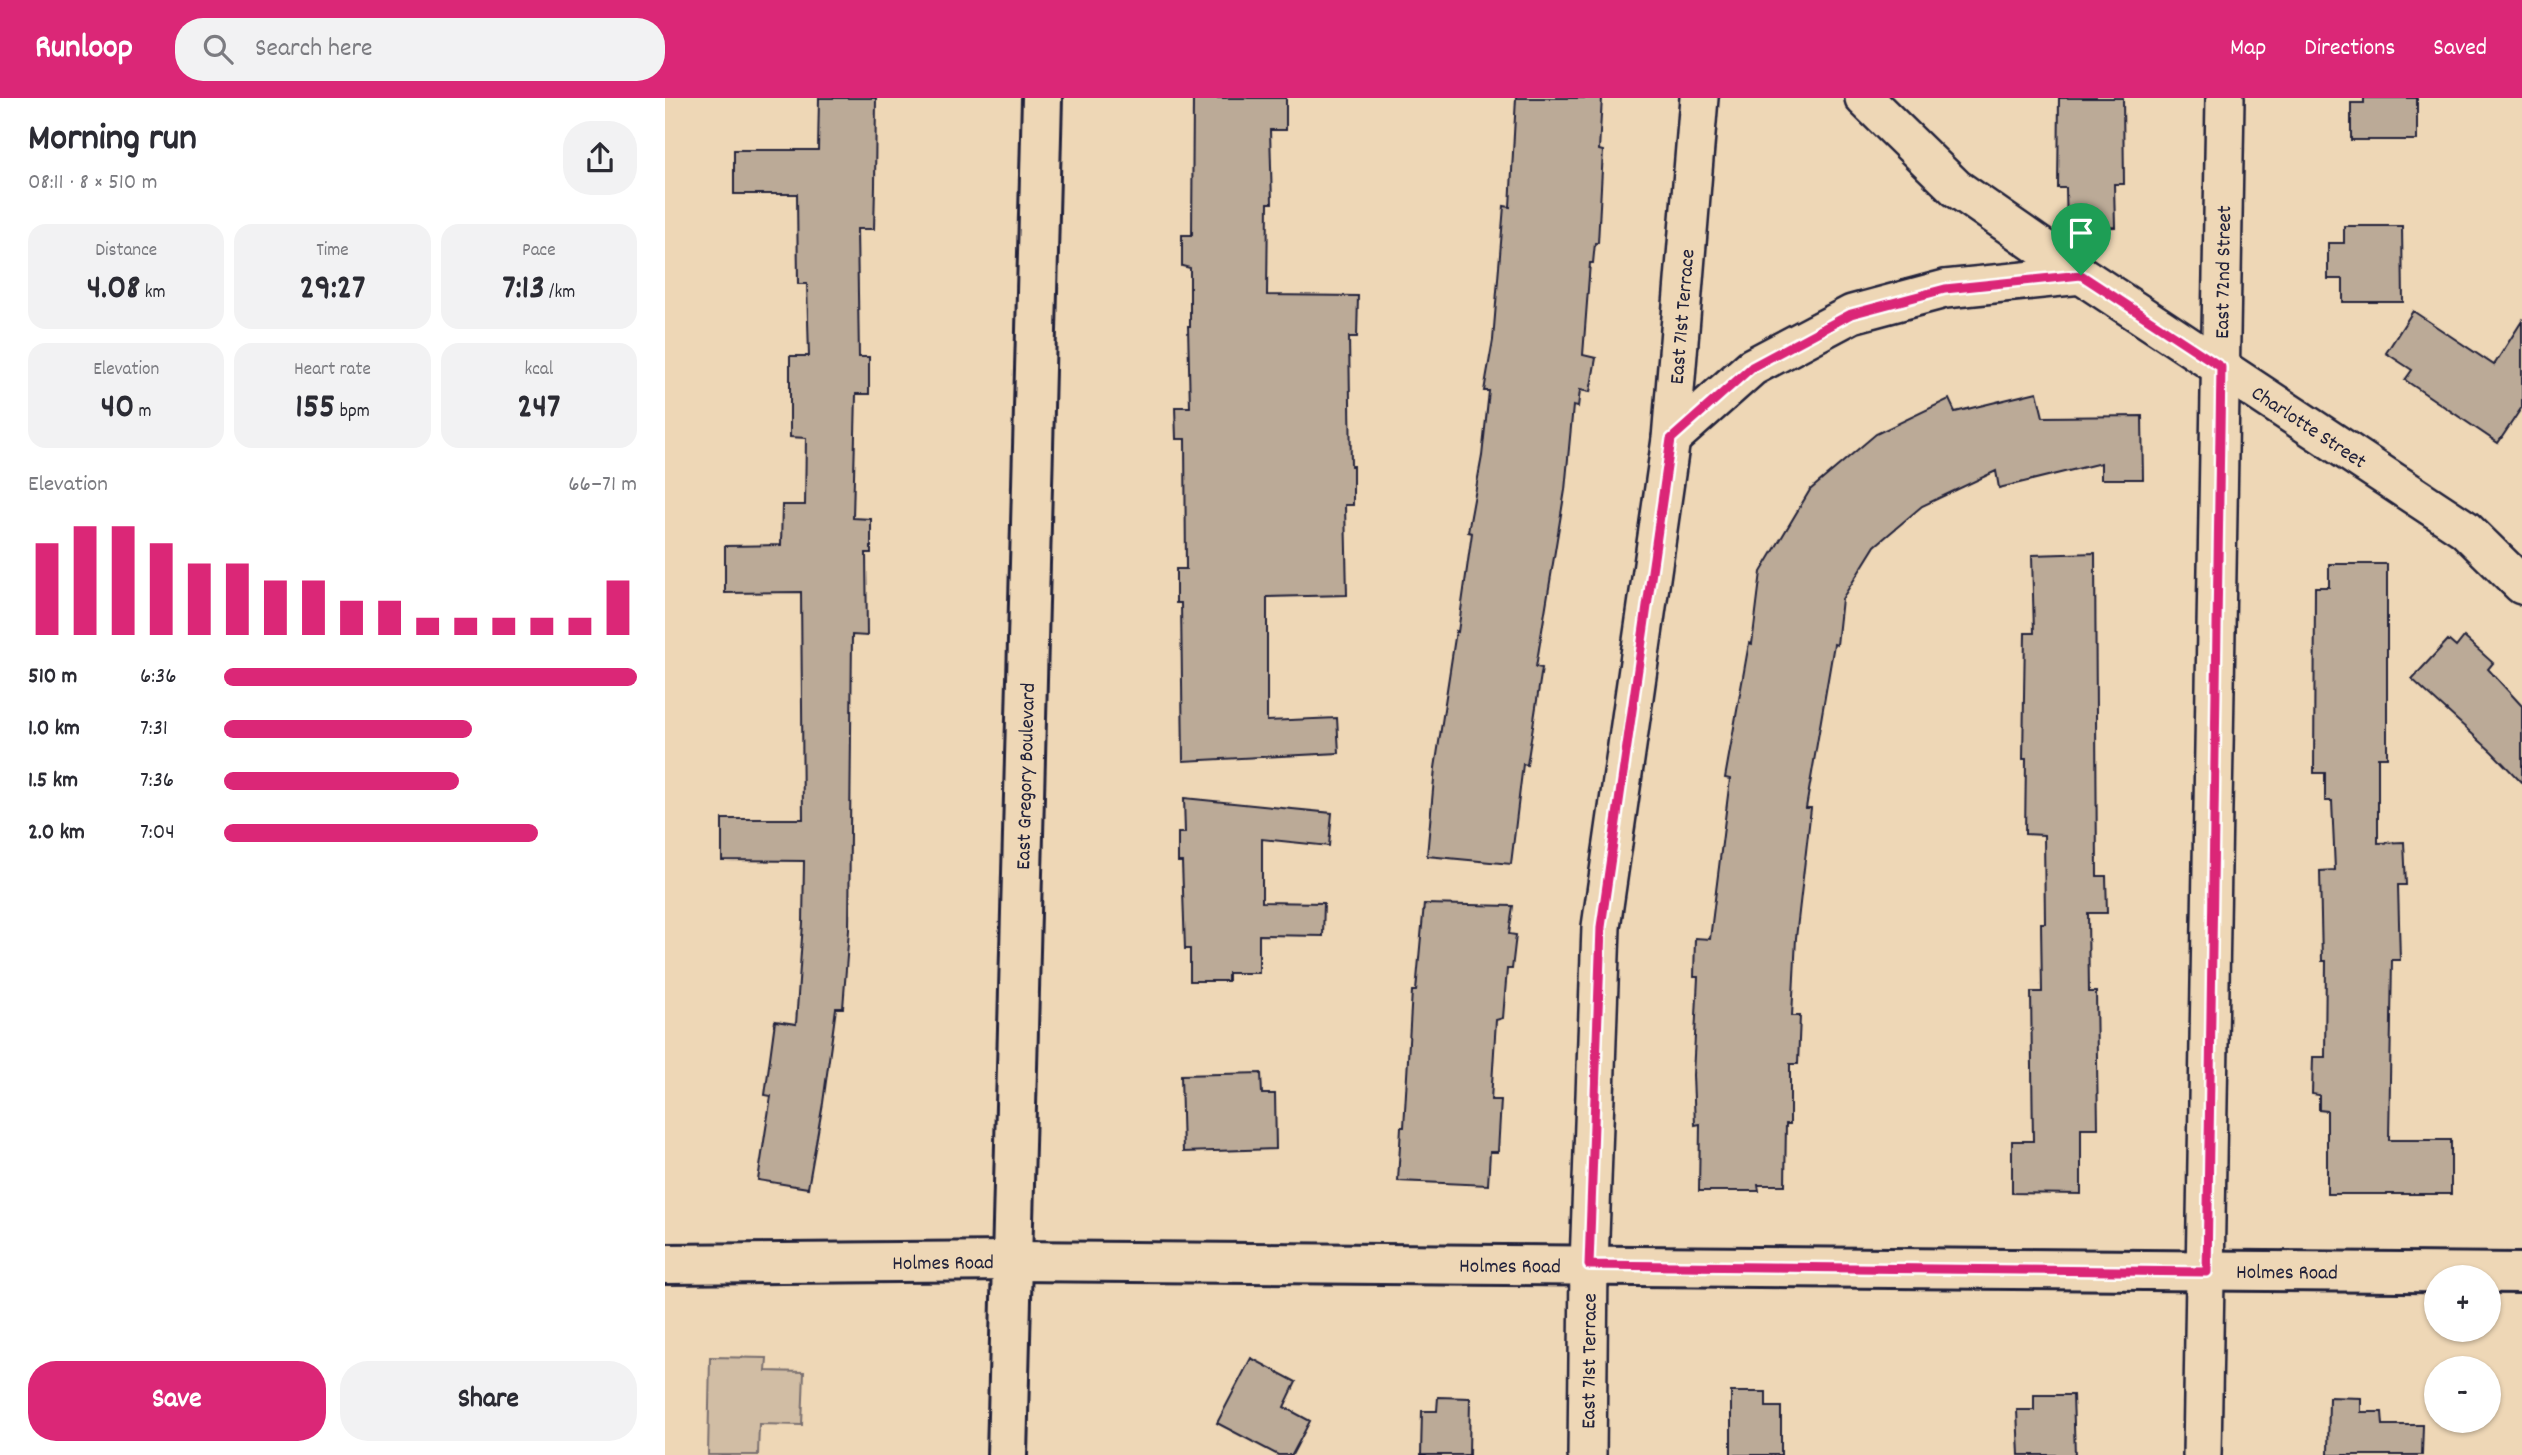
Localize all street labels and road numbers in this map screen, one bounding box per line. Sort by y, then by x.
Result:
street label: East 72nd Street [2209,205,2241,339]
street label: East 71st Terrace [1664,248,1705,386]
street label: Charlotte Street [2244,380,2372,478]
street label: East Gregory Boulevard [1010,682,1045,870]
street label: Holmes Road [892,1249,994,1280]
street label: Holmes Road [1459,1253,1561,1283]
street label: Holmes Road [2236,1259,2338,1290]
street label: East 71st Terrace [1575,1293,1607,1429]

